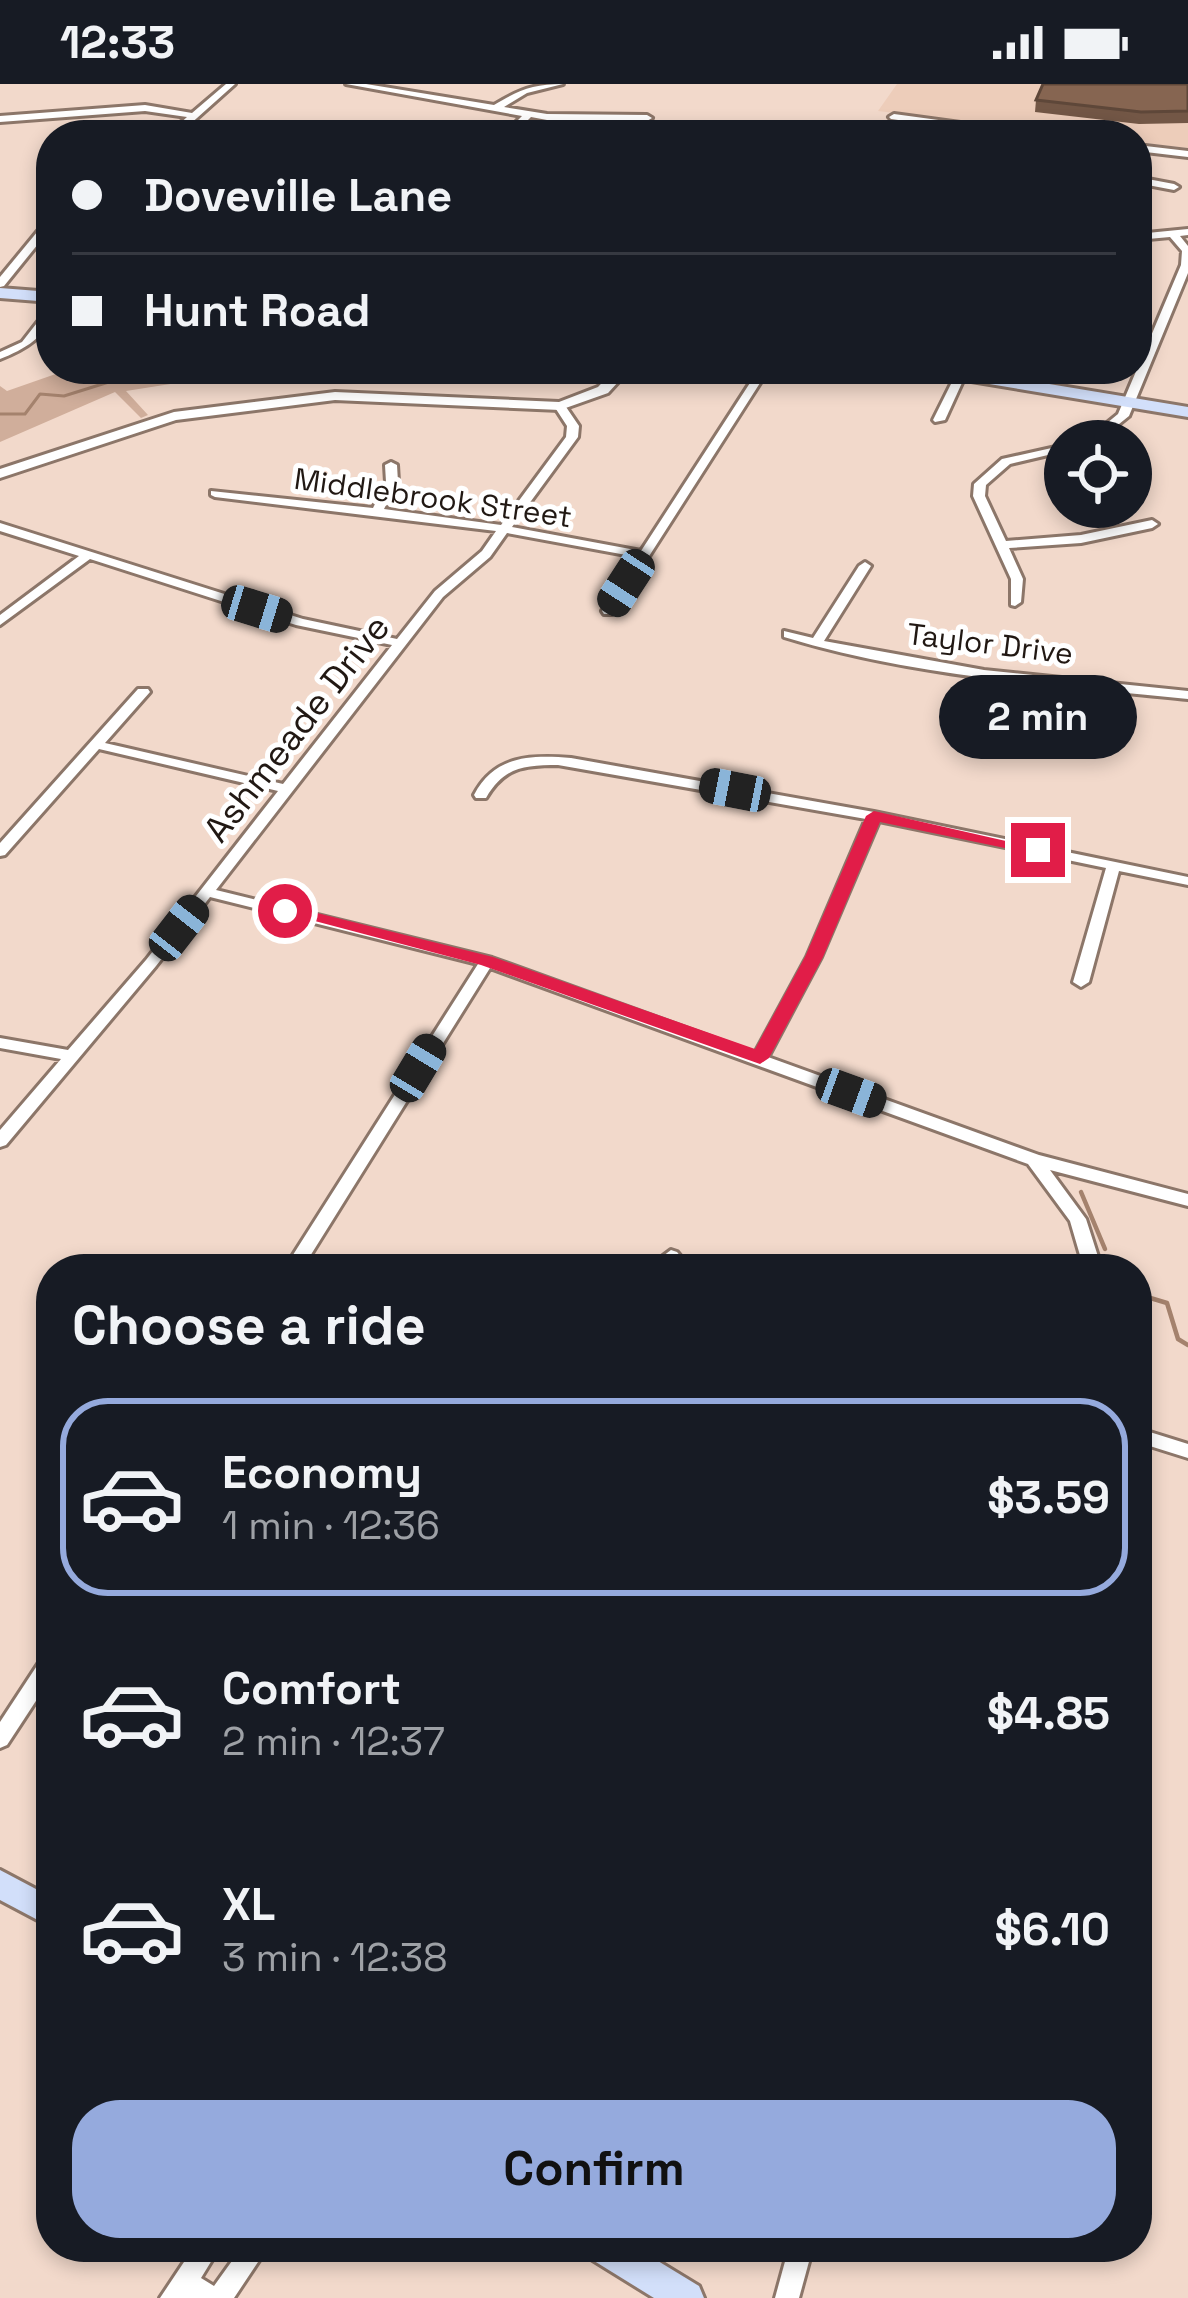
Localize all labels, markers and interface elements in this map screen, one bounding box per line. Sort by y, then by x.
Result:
text: 12:33 [60,14,175,71]
text: Doveville Lane [144,167,452,224]
text: Hunt Road [144,282,371,339]
map controls [1044,420,1152,528]
button: locate [1044,420,1152,528]
street label: Middlebrook Street [292,459,574,536]
car [591,543,661,623]
car [217,581,297,637]
street label: Ashmeade Drive [194,606,400,852]
street label: Taylor Drive [905,614,1075,673]
callout: 2 min [939,676,1137,760]
text: 2 min [988,692,1088,741]
car [696,765,774,815]
route end [1011,823,1065,877]
route start [258,884,312,938]
car [143,889,215,967]
car [384,1028,452,1108]
car [811,1064,891,1122]
text: Choose a ride [72,1291,426,1360]
icon: car [78,1443,186,1551]
text: Economy [222,1444,422,1501]
text: $3.59 [987,1469,1110,1526]
text: 1 min · 12:36 [222,1501,440,1550]
icon: car [78,1659,186,1767]
text: Comfort [222,1660,401,1717]
text: $4.85 [987,1685,1110,1742]
text: 2 min · 12:37 [222,1717,445,1766]
icon: car [78,1875,186,1983]
text: XL [222,1876,275,1933]
text: $6.10 [994,1901,1110,1958]
text: 3 min · 12:38 [222,1933,447,1982]
button: Confirm [72,2100,1116,2238]

